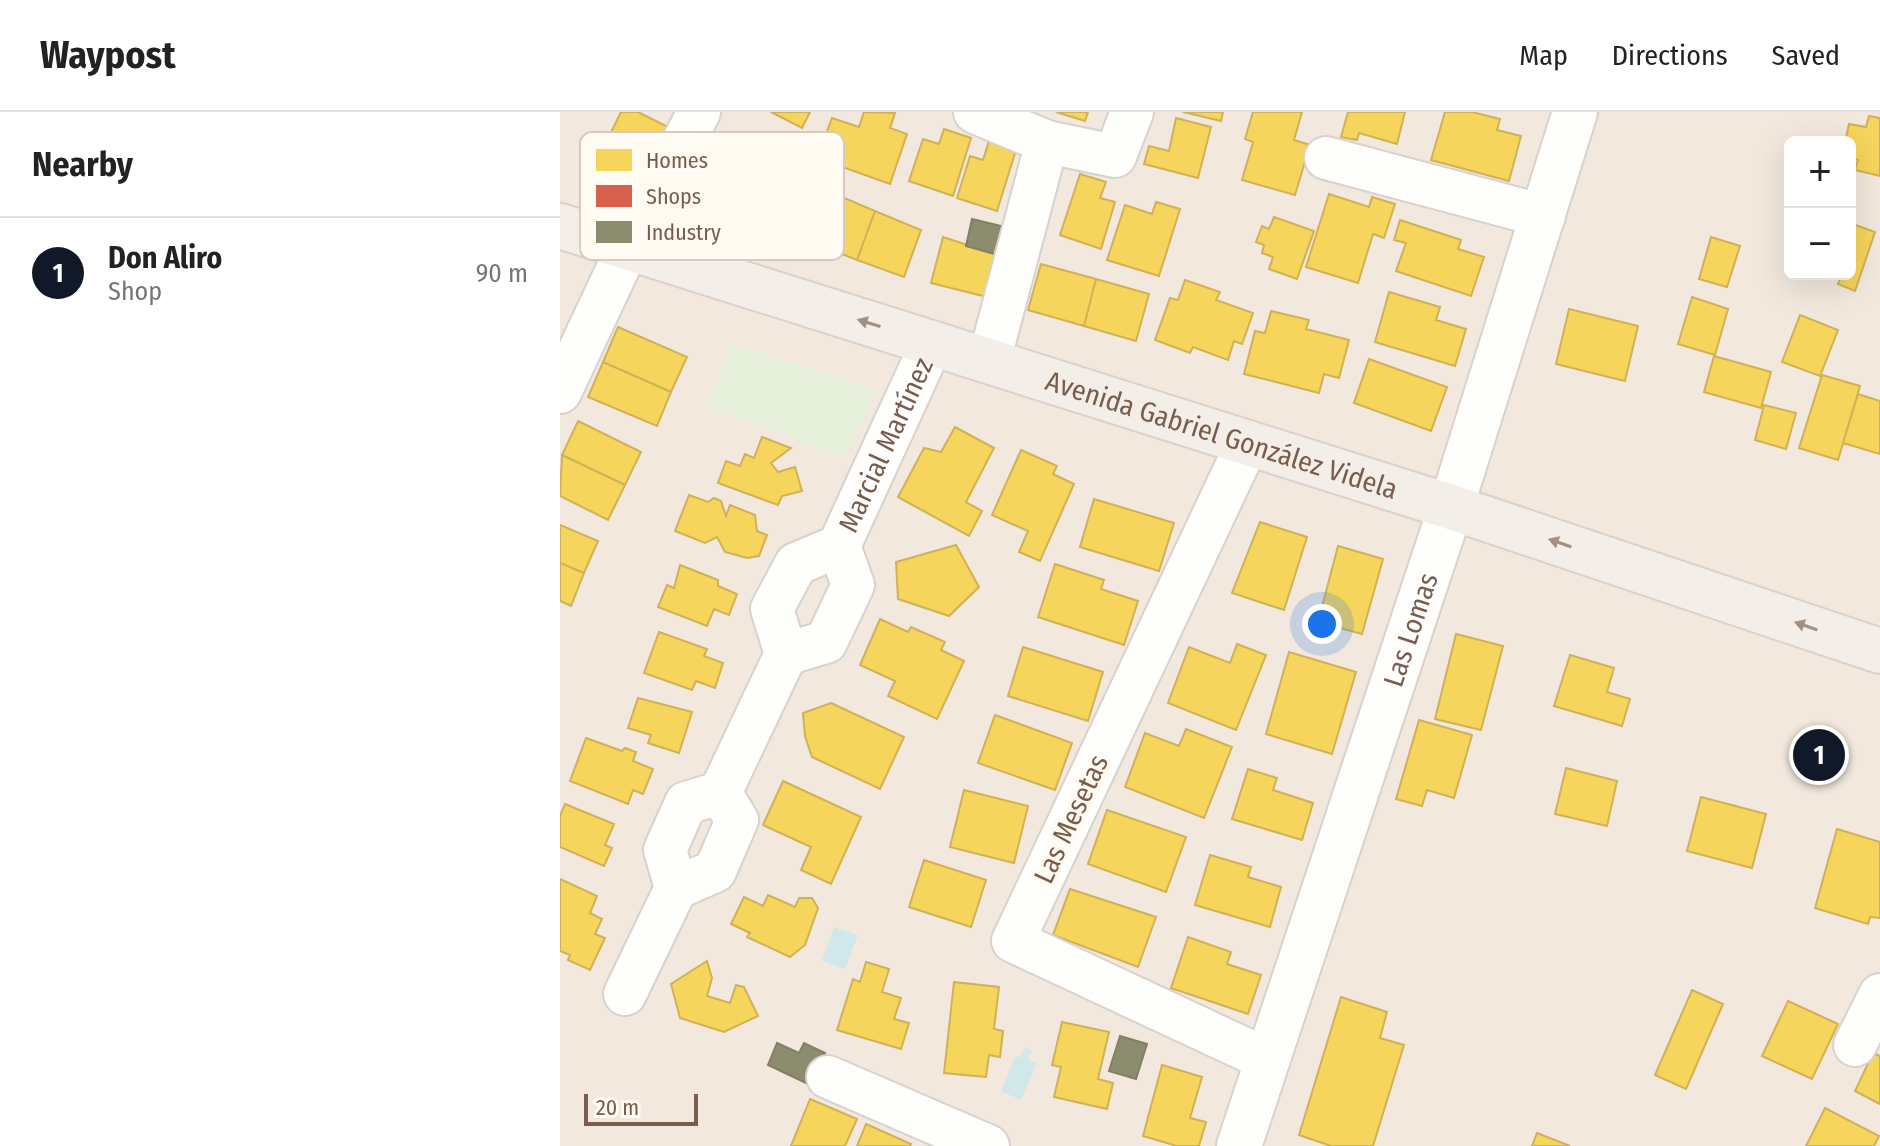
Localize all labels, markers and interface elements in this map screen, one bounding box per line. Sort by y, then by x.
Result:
text: Waypost [40,32,176,78]
text: Map [1519,39,1568,72]
text: Directions [1612,39,1728,72]
text: Saved [1772,39,1840,72]
legend [580,132,844,260]
map controls [1784,136,1856,280]
button: + [1784,136,1856,208]
text: Nearby [32,144,133,185]
text: Homes [646,147,708,174]
text: Shops [646,183,701,210]
button: − [1784,208,1856,280]
text: Industry [646,219,721,246]
text: Don Aliro [108,240,222,276]
text: 1 [53,258,64,289]
text: 90 m [476,258,528,289]
text: Shop [108,276,162,307]
one-way arrow [857,316,881,329]
street label: Marcial Martínez [831,352,940,537]
street label: Avenida Gabriel González Videla [1042,364,1402,506]
one-way arrow [1547,537,1571,549]
street label: Las Lomas [1376,569,1445,691]
your location [1302,604,1342,644]
one-way arrow [1794,619,1818,631]
pin: 1 [1793,725,1845,785]
street label: Las Mesetas [1027,749,1115,889]
scale bar [584,1090,698,1126]
text: 20 m [596,1094,639,1121]

